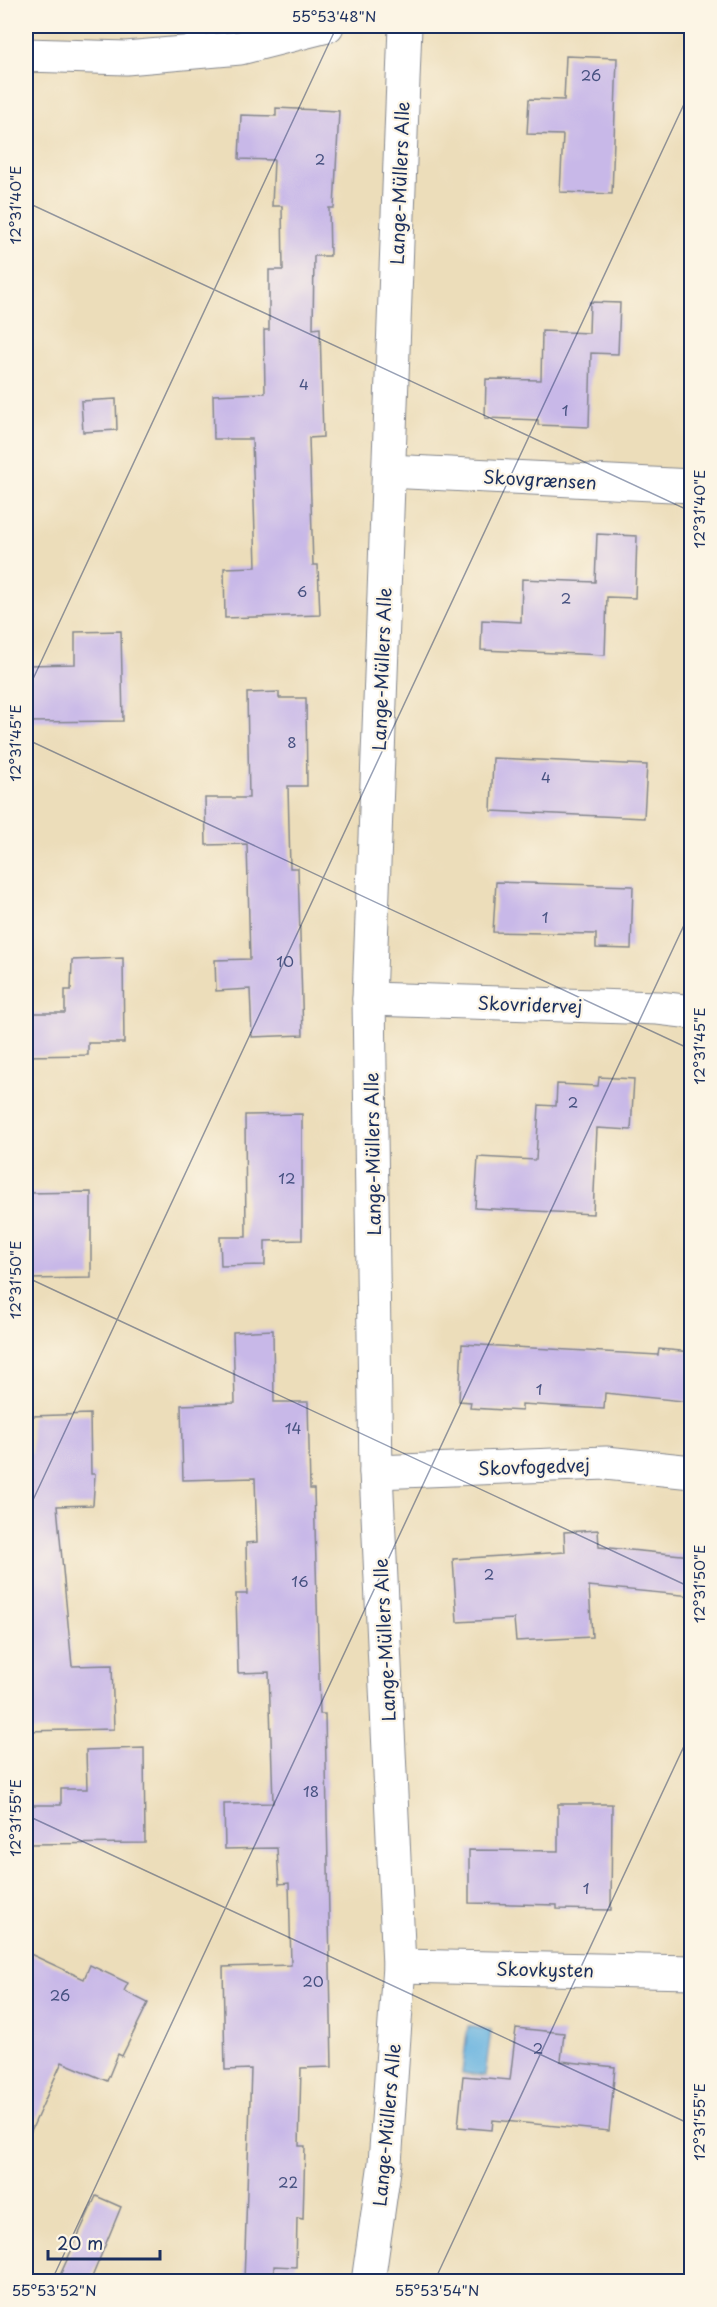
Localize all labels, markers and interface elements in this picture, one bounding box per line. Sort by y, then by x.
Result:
text: 55°53'48"N [292,4,376,27]
house number: 26 [581,63,601,86]
street label: Lange-Müllers Alle [383,101,415,265]
house number: 2 [315,147,325,170]
text: 12°31'40"E [3,165,26,245]
house number: 4 [299,372,309,395]
house number: 1 [562,398,568,421]
street label: Skovgrænsen [482,463,598,495]
text: 12°31'40"E [687,469,710,549]
house number: 6 [297,579,307,602]
house number: 2 [561,586,571,609]
street label: Lange-Müllers Alle [365,587,397,751]
text: 12°31'45"E [3,704,26,782]
house number: 8 [287,730,297,753]
house number: 4 [541,765,551,788]
house number: 1 [542,905,548,928]
house number: 10 [276,949,294,972]
street label: Skovridervej [477,989,583,1019]
text: 12°31'45"E [687,1007,710,1085]
street label: Lange-Müllers Alle [357,1072,387,1236]
house number: 2 [568,1090,578,1113]
house number: 12 [278,1166,296,1189]
text: 12°31'50"E [3,1241,26,1319]
house number: 1 [536,1377,542,1400]
house number: 14 [285,1416,301,1439]
street label: Skovfogedvej [478,1451,590,1481]
text: 12°31'50"E [687,1545,710,1623]
street label: Lange-Müllers Alle [366,1558,402,1722]
house number: 2 [484,1562,494,1585]
house number: 16 [291,1569,309,1592]
text: 12°31'55"E [3,1779,26,1857]
house number: 18 [303,1779,319,1802]
house number: 1 [583,1876,589,1899]
street label: Skovkysten [496,1955,594,1983]
house number: 20 [302,1969,324,1992]
house number: 26 [50,1983,70,2006]
house number: 2 [533,2036,543,2059]
street label: Lange-Müllers Alle [365,2042,407,2208]
text: 12°31'55"E [687,2083,710,2161]
house number: 22 [278,2170,298,2193]
scale bar [48,2223,160,2261]
text: 20 m [57,2229,103,2256]
text: 55°53'52"N [11,2278,97,2301]
text: 55°53'54"N [394,2278,480,2301]

